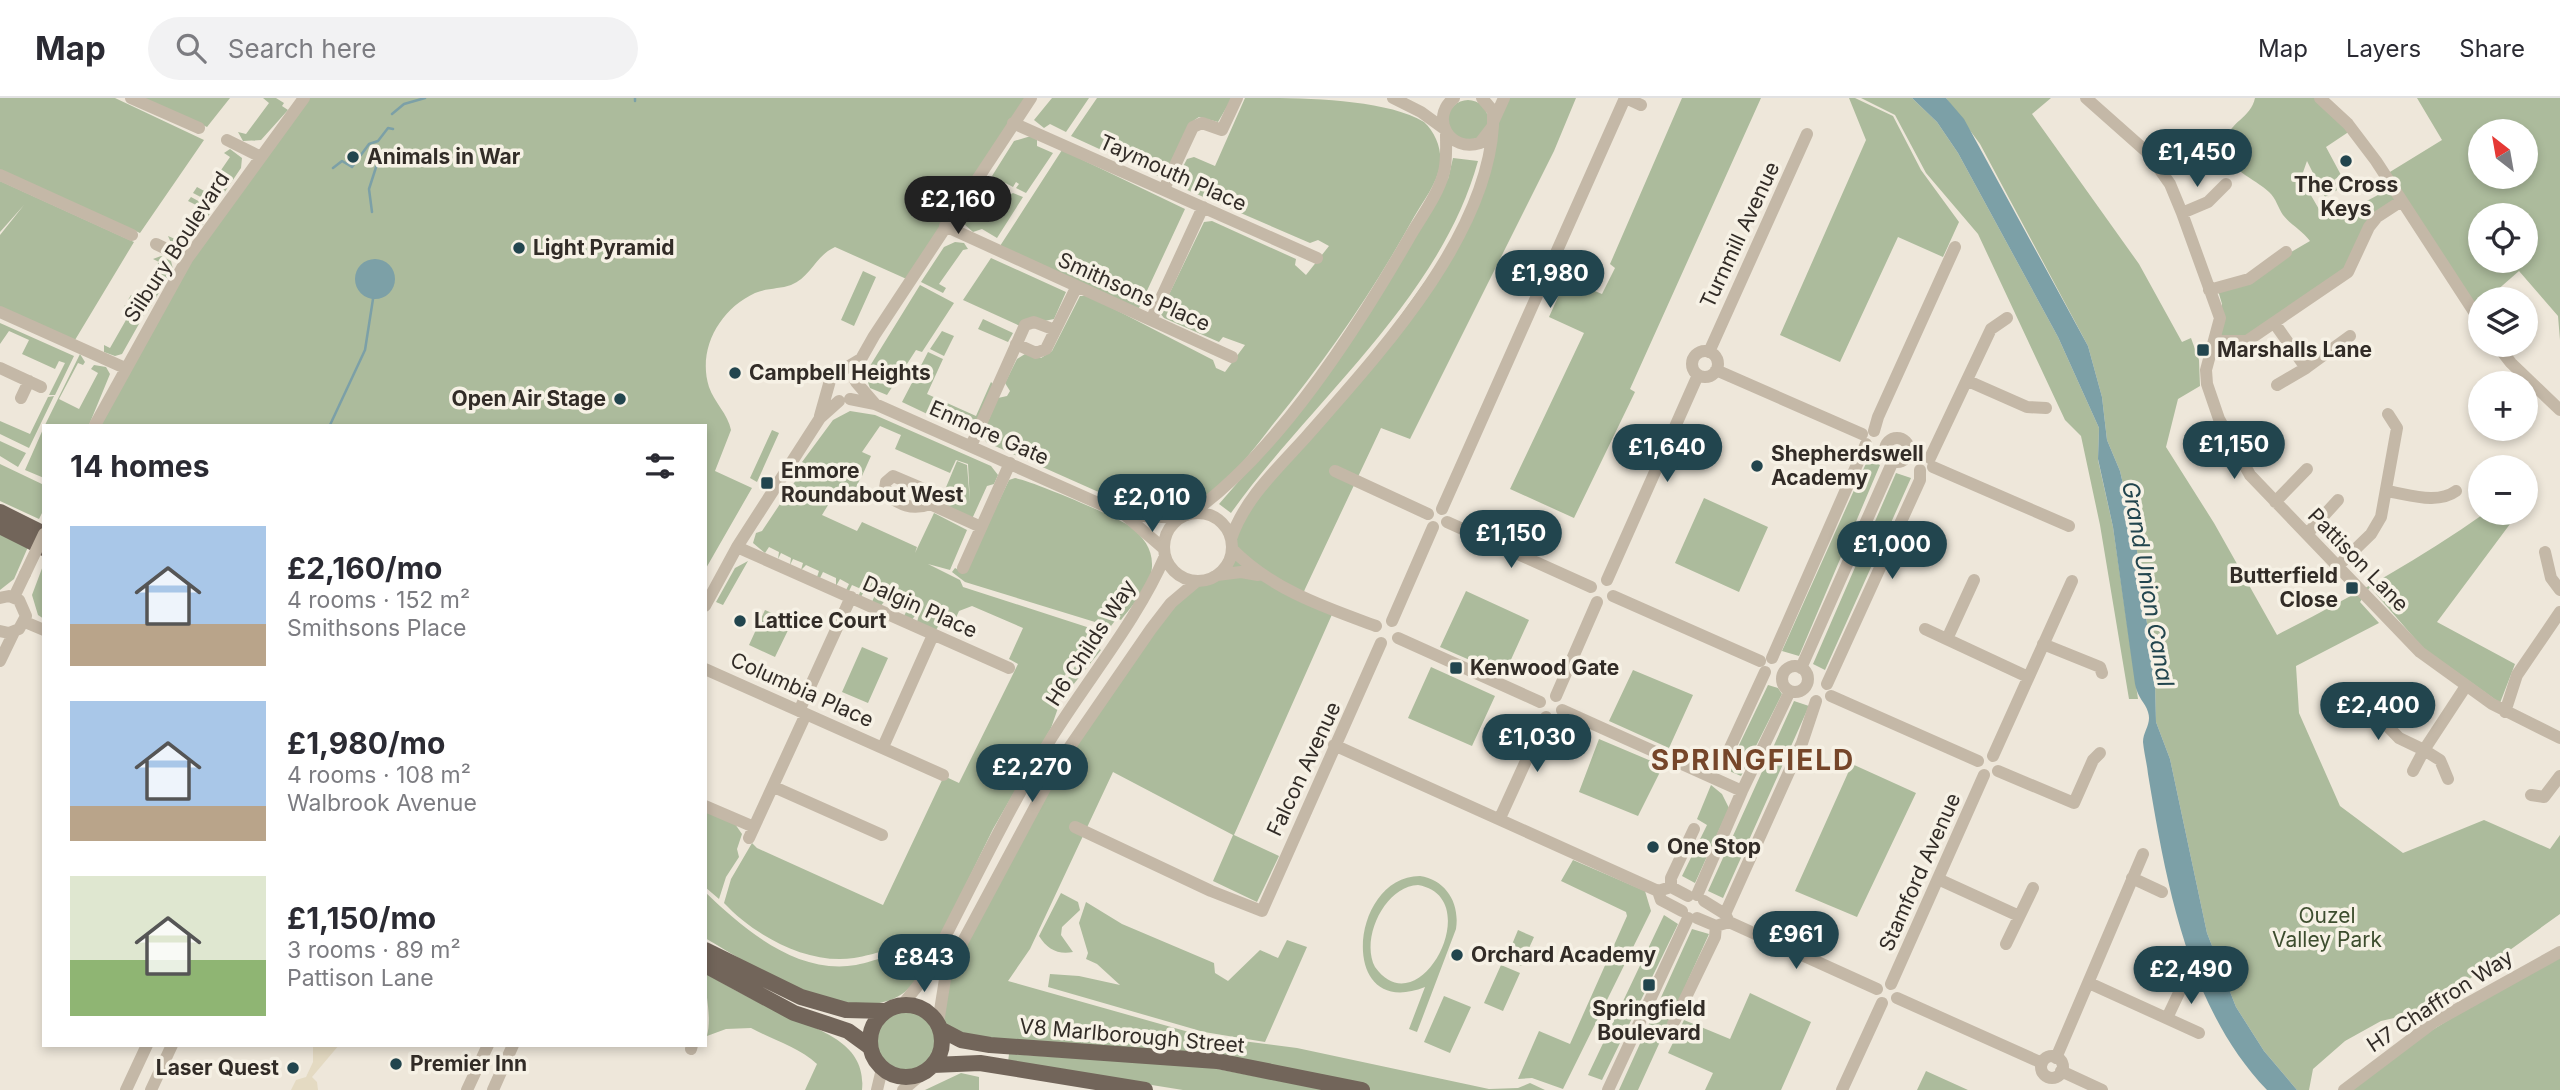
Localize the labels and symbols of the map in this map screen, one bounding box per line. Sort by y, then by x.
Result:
north arrow [2468,119,2538,189]
street label: Taymouth Place [1096,129,1251,216]
pin: £1,450 [2140,130,2254,189]
place label: Animals in War [367,144,521,169]
marker: Animals in War [345,149,361,165]
marker: The Cross Keys [2338,153,2354,169]
street label: Turnmill Avenue [1695,158,1784,312]
street label: Silbury Boulevard [119,167,235,327]
place label: The Cross Keys [2294,172,2398,221]
pin: £2,160 [901,176,1015,236]
place label: Light Pyramid [533,235,674,260]
marker: Light Pyramid [511,240,527,256]
street label: Smithsons Place [1054,247,1214,336]
pin: £1,980 [1493,250,1607,310]
place label: Marshalls Lane [2217,337,2372,362]
marker: Marshalls Lane [2195,342,2211,358]
place label: Campbell Heights [749,360,931,385]
marker: Campbell Heights [727,365,743,381]
place label: Open Air Stage [452,386,606,411]
marker: Open Air Stage [612,391,628,407]
street label: Enmore Gate [926,395,1053,470]
pin: £1,150 [2177,422,2291,481]
pin: £1,640 [1610,424,1724,484]
place label: Shepherdswell Academy [1771,441,1924,490]
place label: Enmore Roundabout West [781,458,964,507]
marker: Shepherdswell Academy [1749,458,1765,474]
pin: £2,010 [1095,474,1209,534]
marker: Enmore Roundabout West [759,475,775,491]
water label: Grand Union Canal [2116,479,2180,689]
street label: Pattison Lane [2303,503,2414,616]
pin: £1,150 [1454,510,1568,570]
pin: £1,000 [1835,522,1949,581]
place label: Butterfield Close [2229,563,2338,612]
street label: Dalgin Place [859,570,981,643]
street label: H6 Childs Way [1041,575,1141,710]
marker: Butterfield Close [2344,580,2360,596]
place label: Lattice Court [754,608,887,633]
marker: Lattice Court [732,613,748,629]
street label: Columbia Place [727,647,878,732]
place label: Kenwood Gate [1470,655,1619,680]
marker: Kenwood Gate [1448,660,1464,676]
pin: £2,400 [2321,682,2435,742]
street label: Falcon Avenue [1261,698,1346,840]
pin: £1,030 [1480,714,1594,774]
district label: SPRINGFIELD [1651,743,1855,777]
pin: £2,270 [975,744,1089,804]
street label: Stamford Avenue [1873,789,1966,955]
place label: One Stop [1667,834,1761,859]
marker: One Stop [1645,839,1661,855]
park label: Ouzel Valley Park [2272,903,2382,952]
pin: £961 [1755,912,1837,971]
pin: £843 [883,934,965,994]
place label: Orchard Academy [1471,942,1657,967]
street label: H7 Chaffron Way [2362,944,2518,1057]
pin: £2,490 [2134,946,2248,1006]
marker: Orchard Academy [1449,947,1465,963]
marker: Springfield Boulevard [1641,977,1657,993]
place label: Springfield Boulevard [1592,996,1706,1045]
street label: V8 Marlborough Street [1018,1013,1246,1058]
place label: Premier Inn [410,1051,527,1076]
place label: Laser Quest [156,1055,279,1080]
marker: Premier Inn [388,1056,404,1072]
marker: Laser Quest [285,1060,301,1076]

